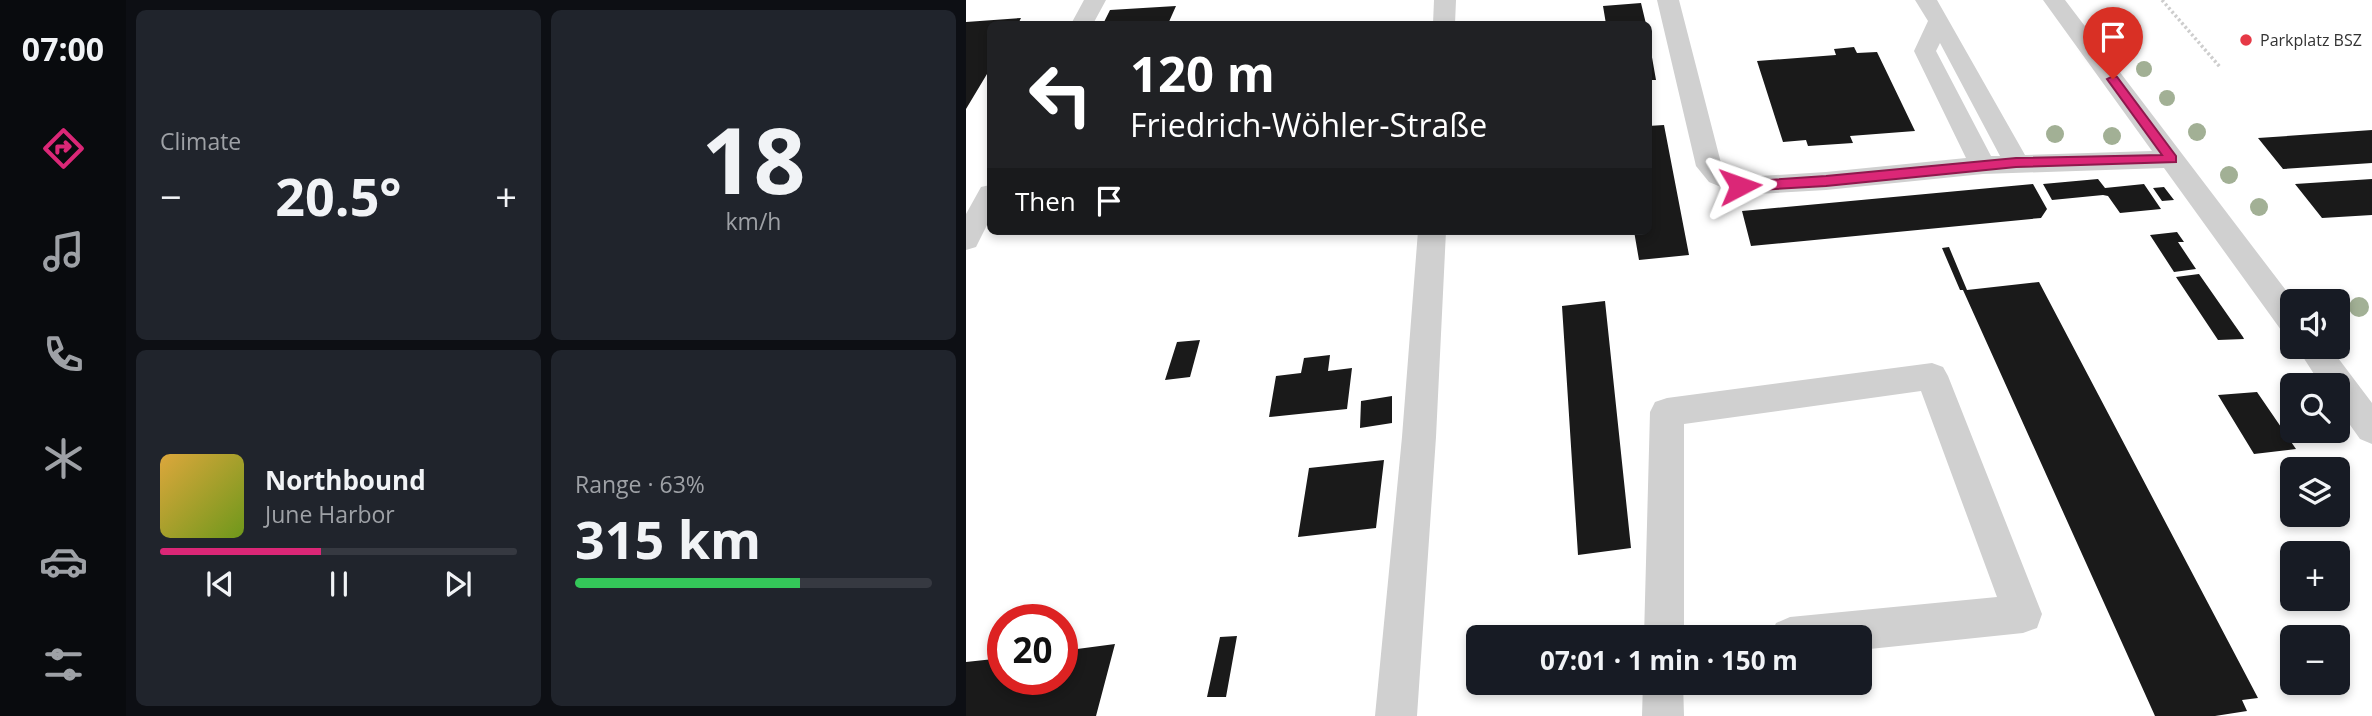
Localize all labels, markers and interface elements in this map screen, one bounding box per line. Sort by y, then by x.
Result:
pin [2083,7,2143,79]
icon: arrive [2094,18,2132,56]
text: 07:00 [22,27,104,70]
place label: Parkplatz BSZ [2260,29,2362,51]
marker: Parkplatz BSZ [2238,32,2254,48]
text: 120 m [1130,40,1275,106]
icon: left [1015,49,1106,140]
text: 18 [701,97,806,221]
text: Friedrich-Wöhler-Straße [1130,103,1487,146]
icon: directions [39,124,88,173]
text: Climate [160,125,241,157]
position arrow [1703,149,1777,223]
text: 20.5° [275,160,402,231]
text: − [160,170,182,222]
text: + [495,170,517,222]
icon: arrive [1090,182,1128,220]
text: Then [1015,183,1076,219]
text: km/h [726,205,781,237]
icon: music [39,227,88,276]
map controls [2280,289,2350,695]
button: sound [2280,289,2350,359]
icon: phone [39,330,88,379]
button: search [2280,373,2350,443]
icon: climate [39,434,88,483]
button: layers [2280,457,2350,527]
text: Northbound [265,462,426,498]
text: Range · 63% [575,468,705,500]
text: June Harbor [265,498,395,530]
text: 315 km [575,503,761,574]
icon: car [39,537,88,586]
button: + [2280,541,2350,611]
icon: previous [201,565,239,603]
icon: pause [320,565,358,603]
icon: next [439,565,477,603]
speed limit sign: 20 [987,604,1078,695]
button: − [2280,625,2350,695]
icon: filters [39,640,88,689]
text: 07:01 · 1 min · 150 m [1540,642,1798,678]

